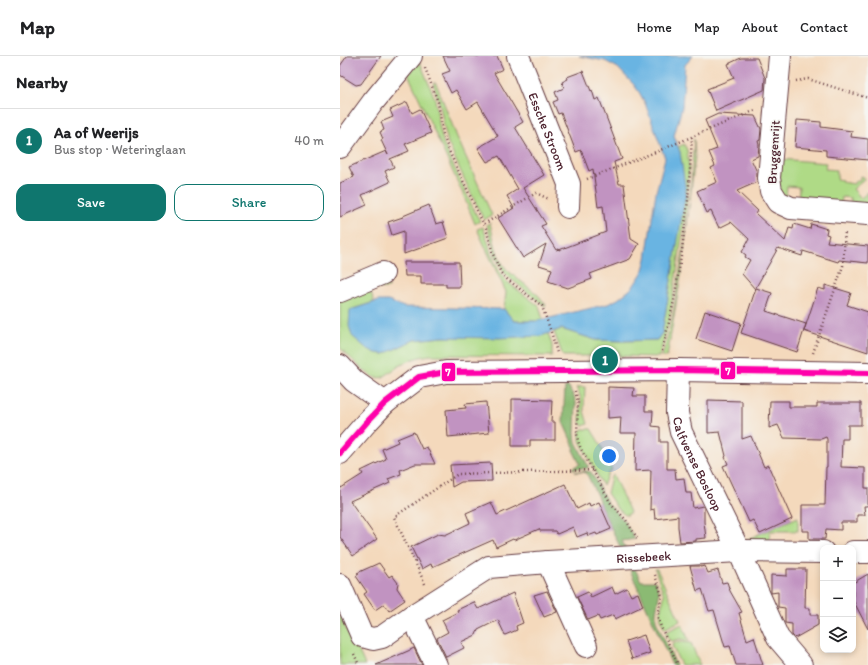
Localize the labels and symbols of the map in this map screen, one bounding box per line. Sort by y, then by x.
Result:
street label: Essche Stroom [525,90,570,173]
street label: Bruggenrijt [764,120,783,184]
pin: 1 [592,345,618,375]
line badge: 7 [720,361,736,380]
line badge: 7 [441,362,456,382]
text: 7 [724,365,731,378]
text: 7 [444,366,451,379]
street label: Calfvense Bosloop [670,415,725,514]
your location [599,446,619,466]
street label: Rissebeek [616,548,672,566]

